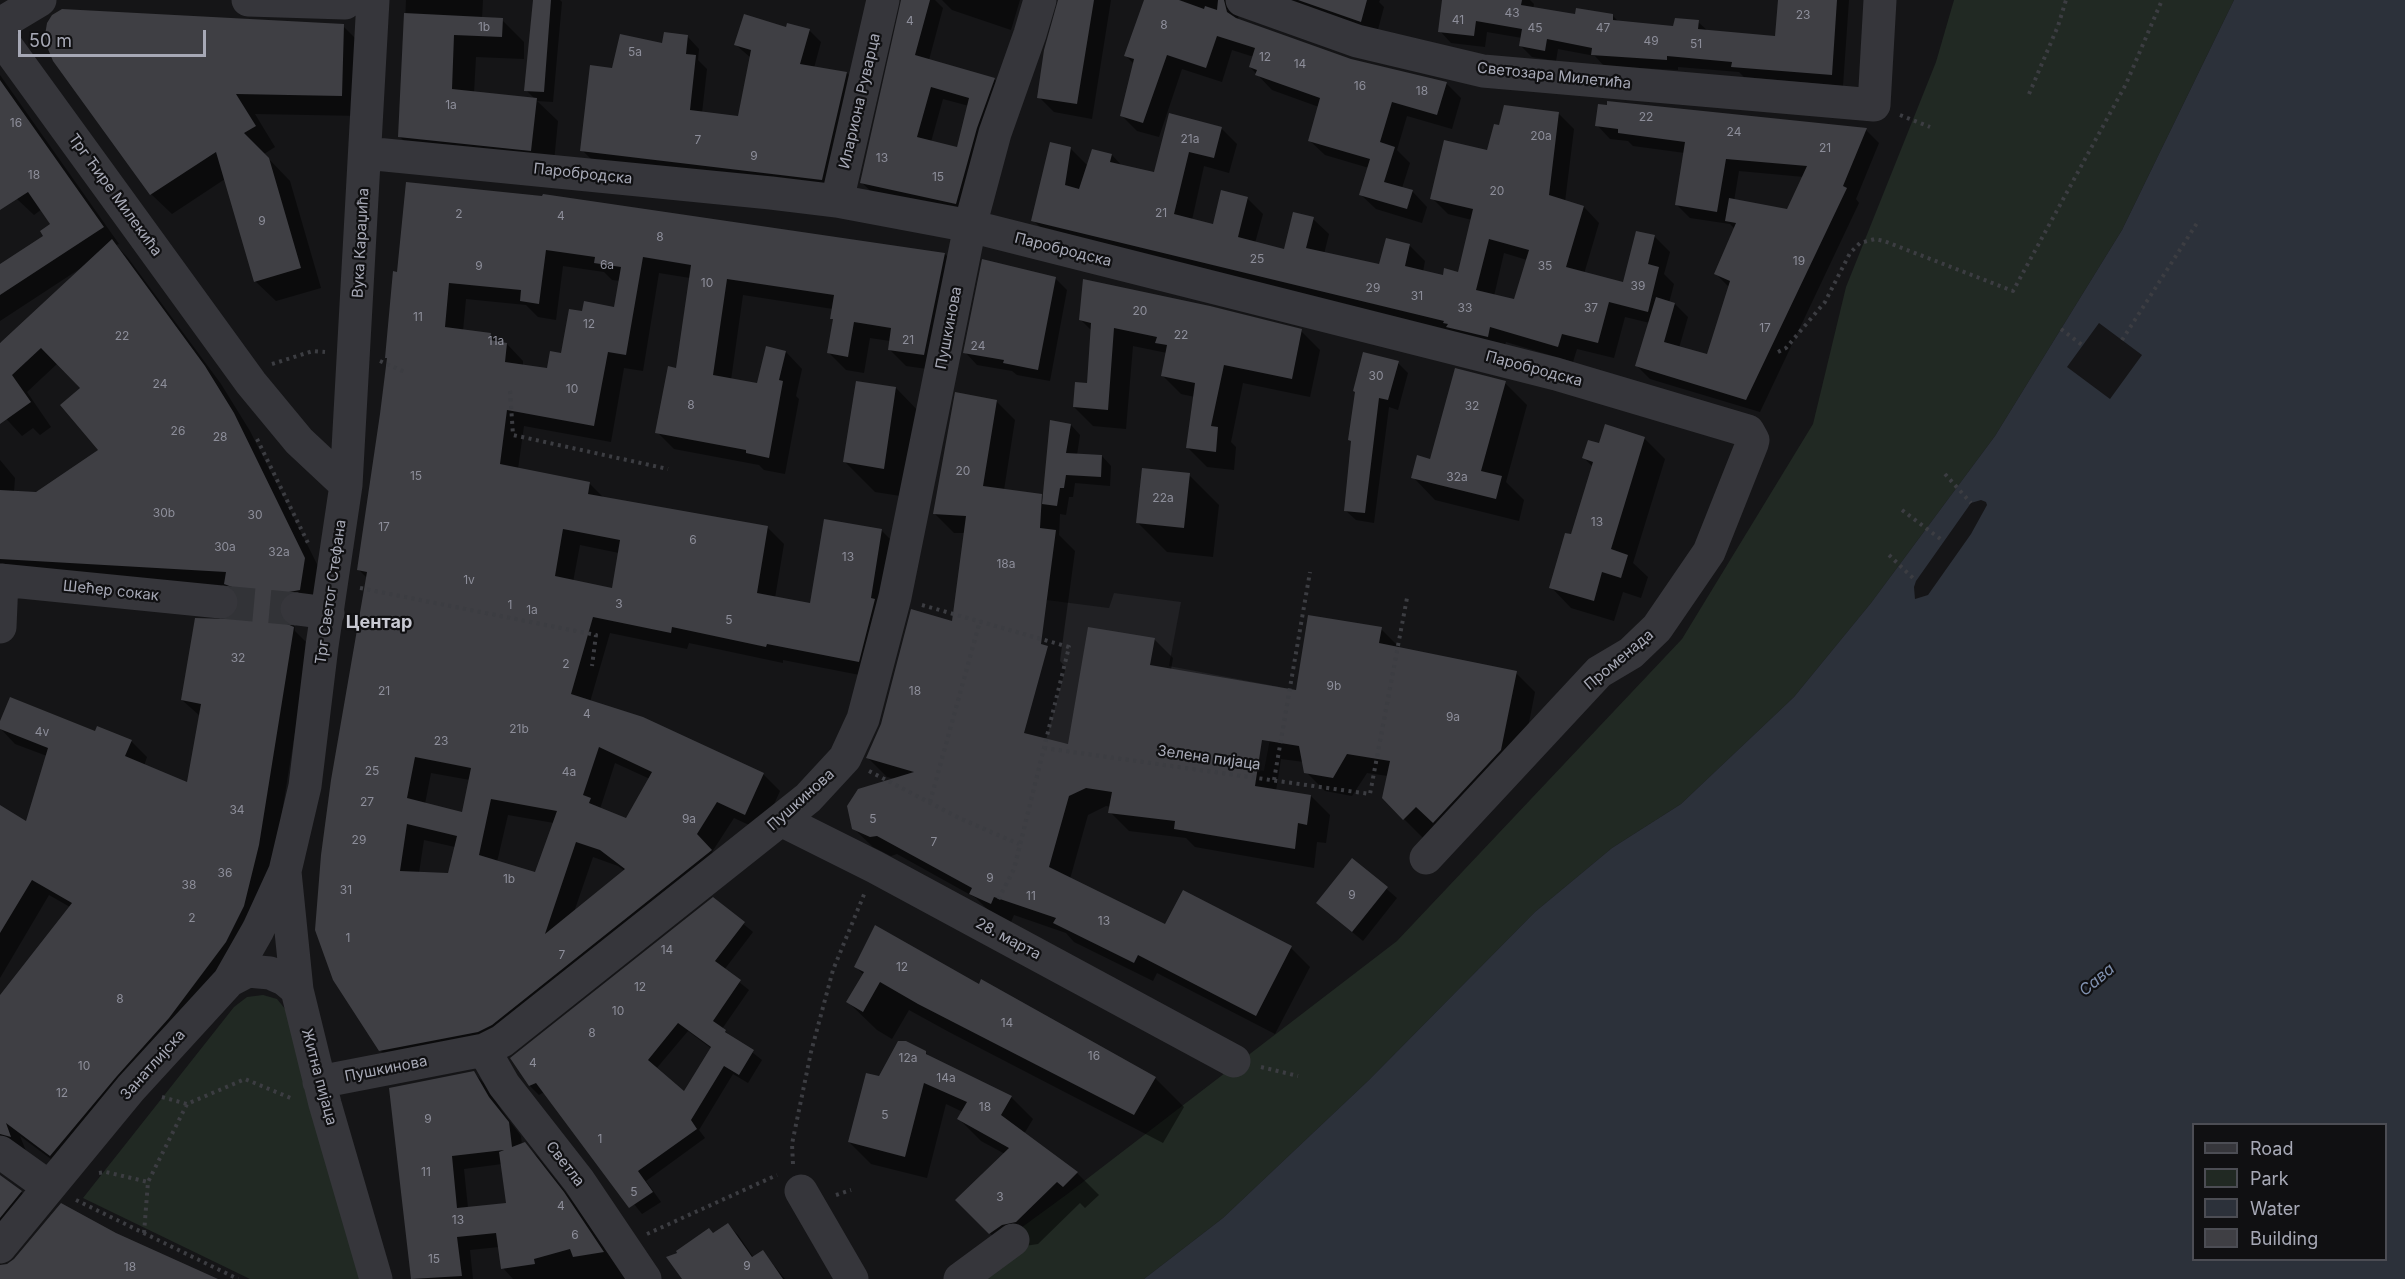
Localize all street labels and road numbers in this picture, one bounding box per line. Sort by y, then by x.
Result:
street label: Илариона Руварца [836,32,884,170]
street label: Светозара Милетића [1476,59,1632,93]
street label: Трг Ћире Милекића [64,130,166,260]
street label: Паробродска [533,160,633,188]
street label: Вука Караџића [349,187,373,299]
street label: Паробродска [1013,229,1113,271]
street label: Пушкинова [932,285,966,371]
street label: Паробродска [1484,347,1584,391]
street label: Трг Светог Стефана [312,518,350,666]
street label: Шећер сокак [62,577,160,605]
street label: Променада [1581,626,1657,694]
street label: Зелена пијаца [1156,742,1262,774]
street label: Пушкинова [764,765,838,835]
street label: 28. марта [972,914,1044,964]
street label: Занатлијска [117,1026,189,1104]
street label: Житна пијаца [297,1027,341,1127]
street label: Пушкинова [343,1052,429,1086]
street label: Светла [542,1138,588,1190]

